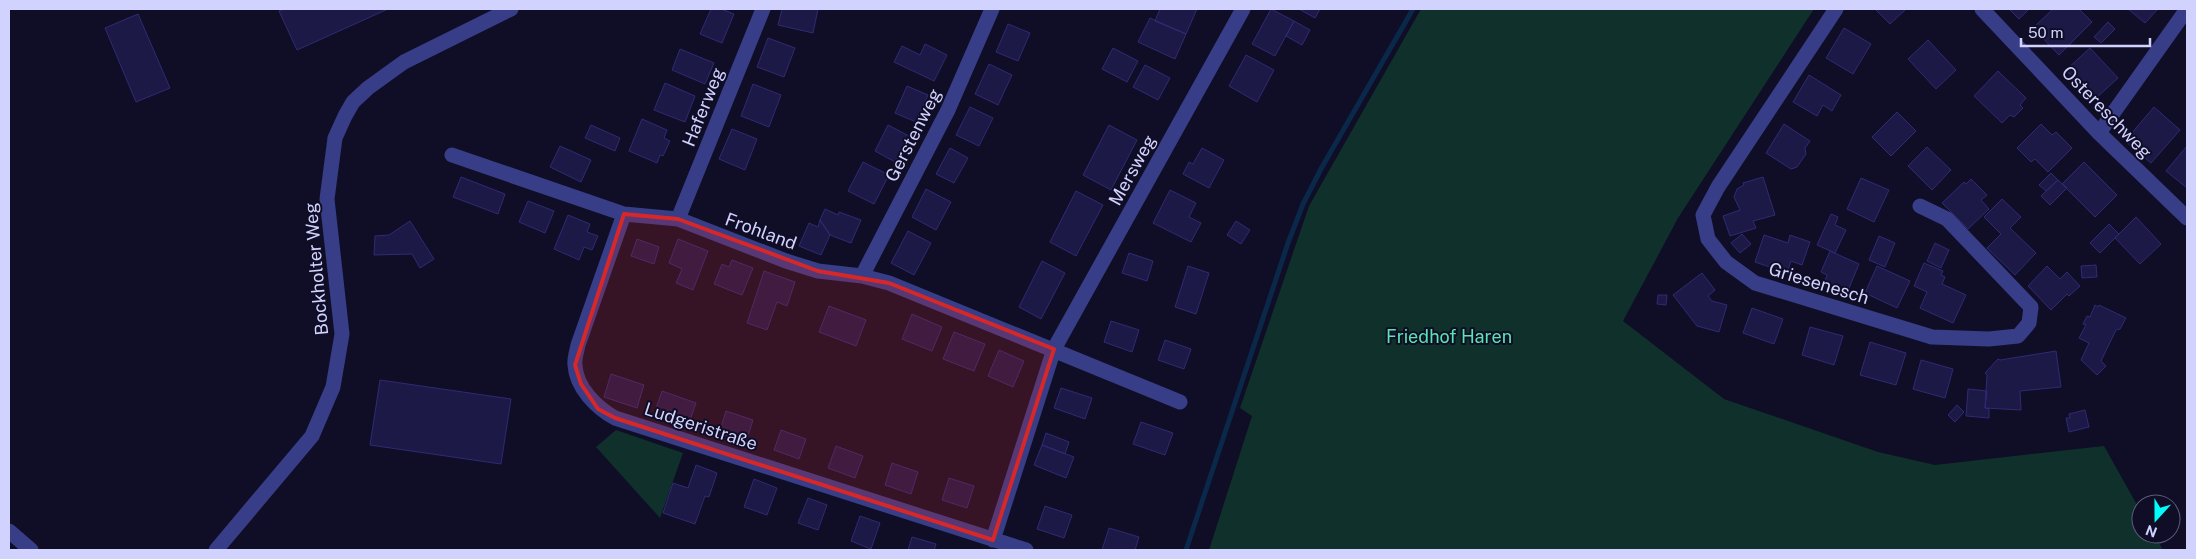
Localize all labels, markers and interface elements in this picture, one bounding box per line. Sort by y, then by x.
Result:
scale bar [2021,15,2150,47]
text: 50 m [2028,24,2063,41]
street label: Ostereschweg [2058,62,2156,162]
street label: Haferweg [678,65,728,149]
street label: Gerstenweg [881,85,945,185]
street label: Mersweg [1104,131,1160,209]
street label: Bockholter Weg [300,202,332,336]
street label: Frohland [722,208,800,254]
street label: Griesenesch [1766,258,1872,308]
park label: Friedhof Haren [1386,326,1512,347]
street label: Ludgeristraße [642,398,760,454]
north arrow [2131,494,2181,544]
text: N [2143,522,2159,541]

